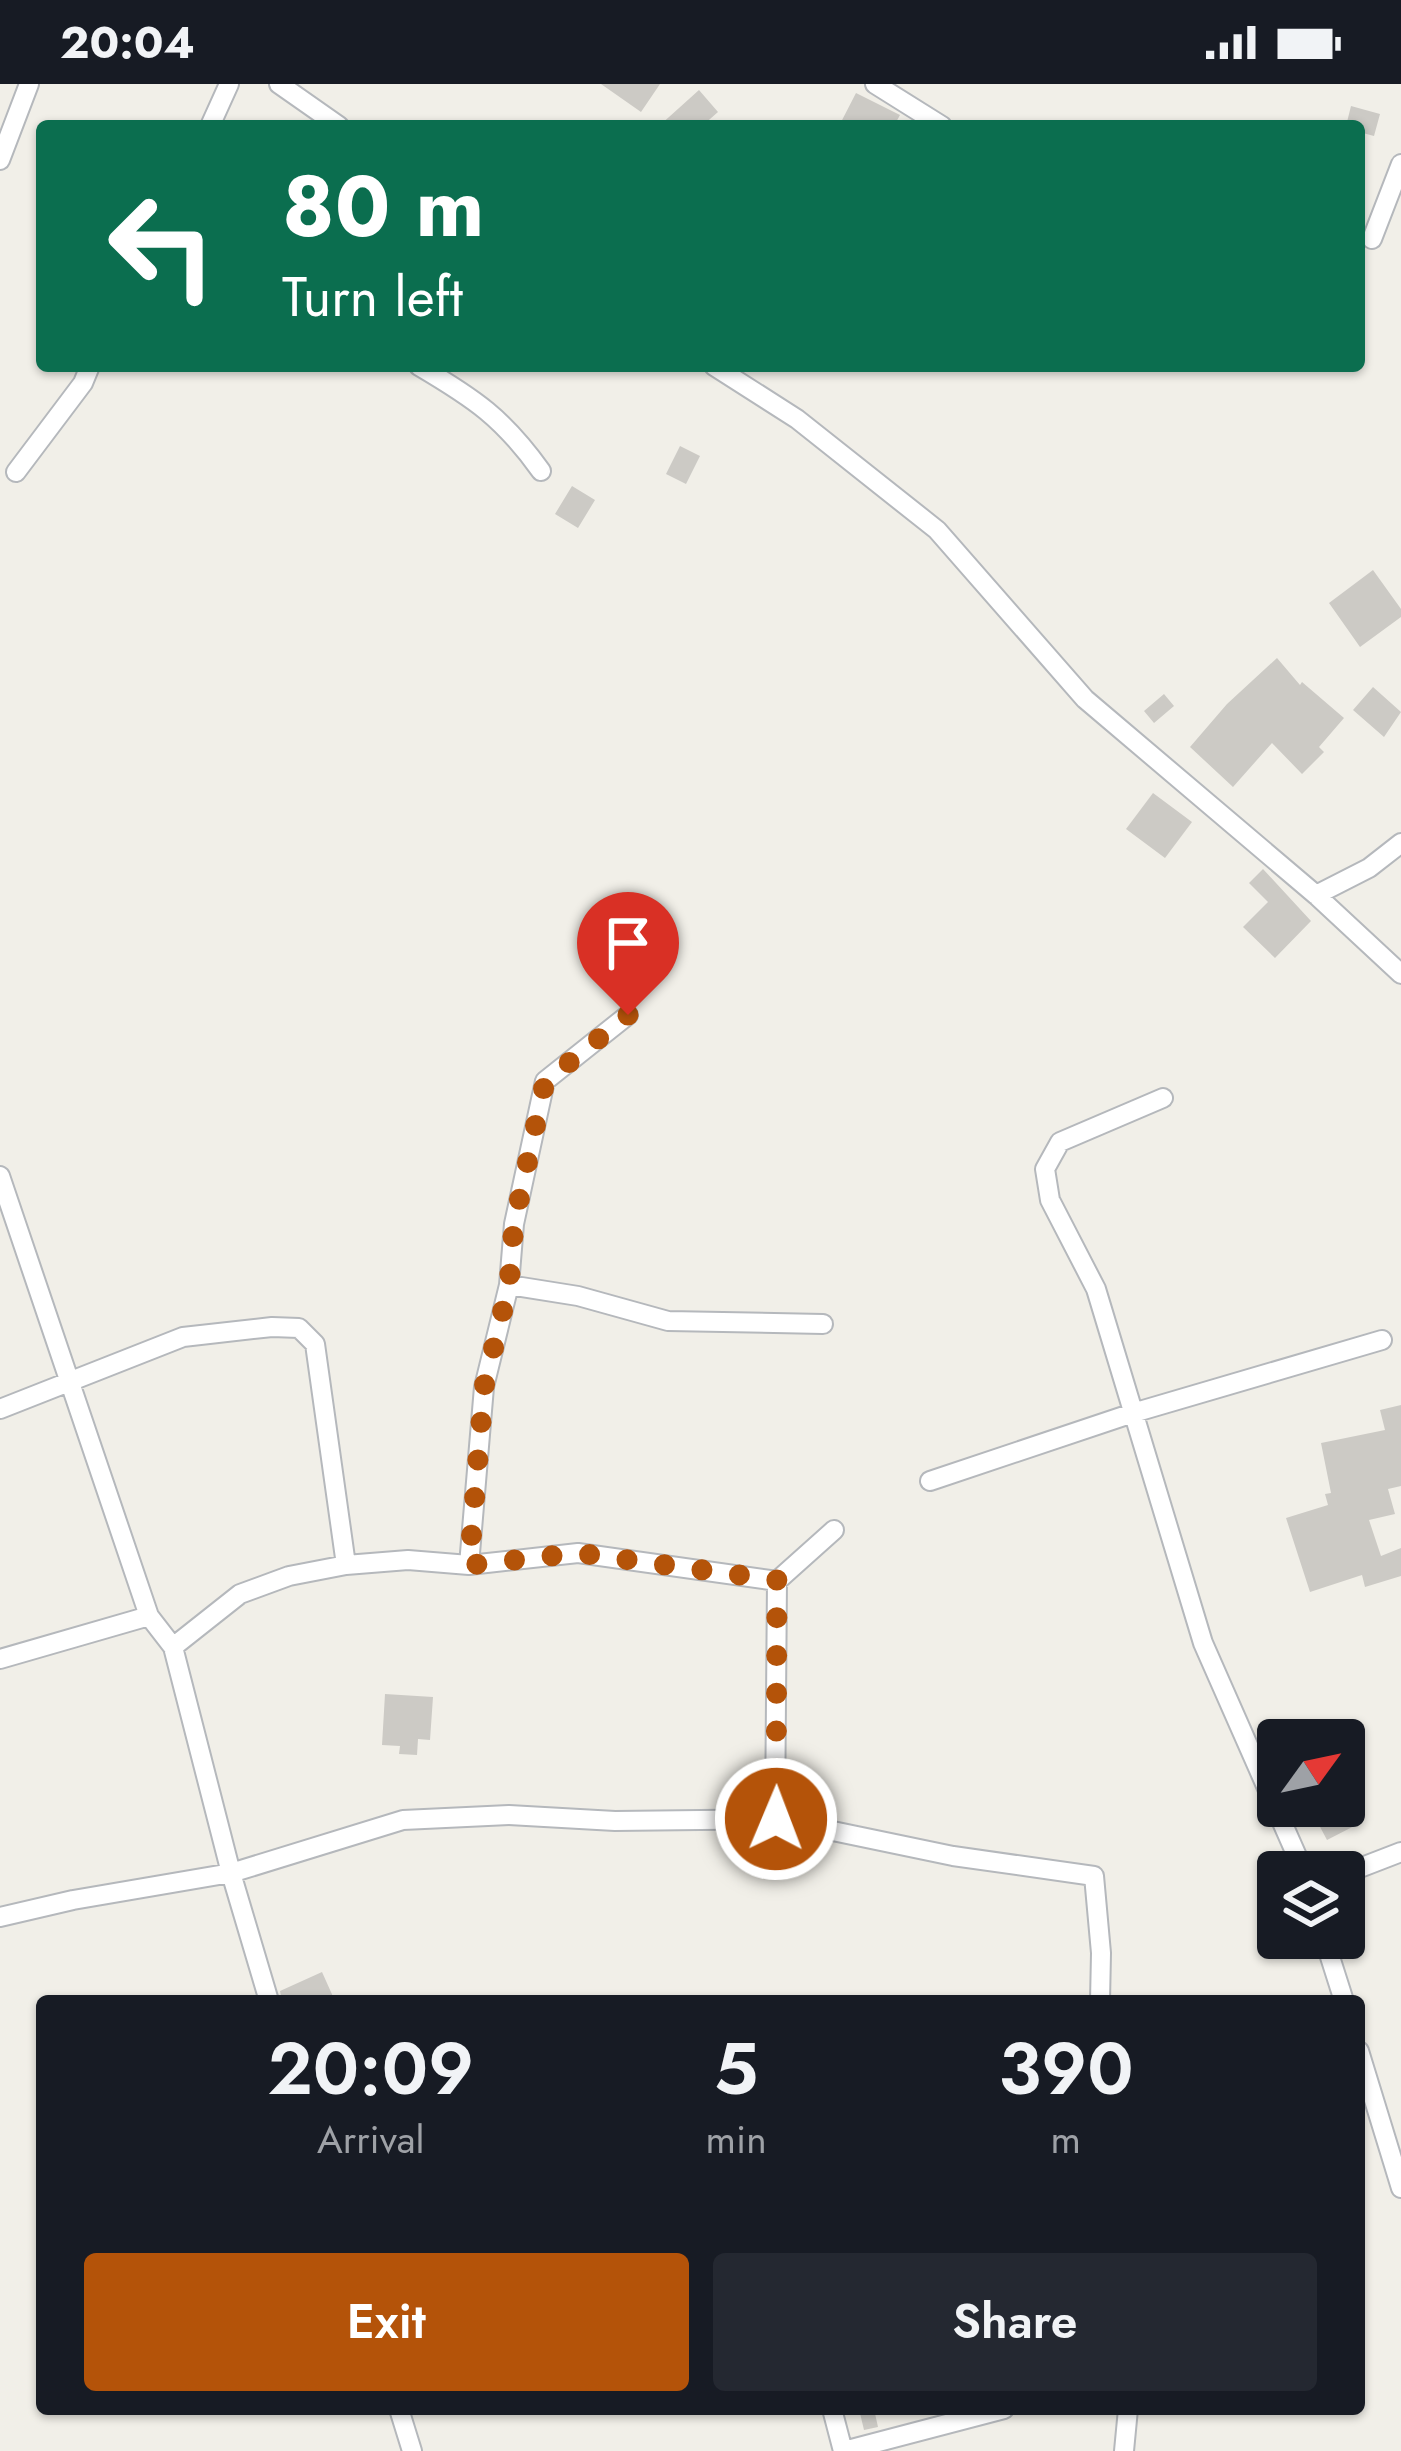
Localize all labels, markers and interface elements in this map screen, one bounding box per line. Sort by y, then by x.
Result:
text: 20:04 [60,10,195,75]
text: 80 m [282,146,484,268]
icon: left [84,168,240,324]
text: Turn left [282,258,463,336]
pin [577,892,679,1015]
icon: arrive [595,910,661,976]
north arrow [1257,1719,1365,1827]
map controls [1257,1719,1365,1959]
position arrow [713,1756,839,1882]
button: layers [1257,1851,1365,1959]
text: 20:09 [267,2017,474,2121]
text: 5 [714,2017,758,2121]
text: 390 [998,2017,1134,2121]
text: Arrival [317,2111,425,2168]
text: min [706,2111,767,2168]
text: m [1051,2111,1081,2168]
button: Exit [84,2253,689,2391]
button: Share [713,2253,1317,2391]

